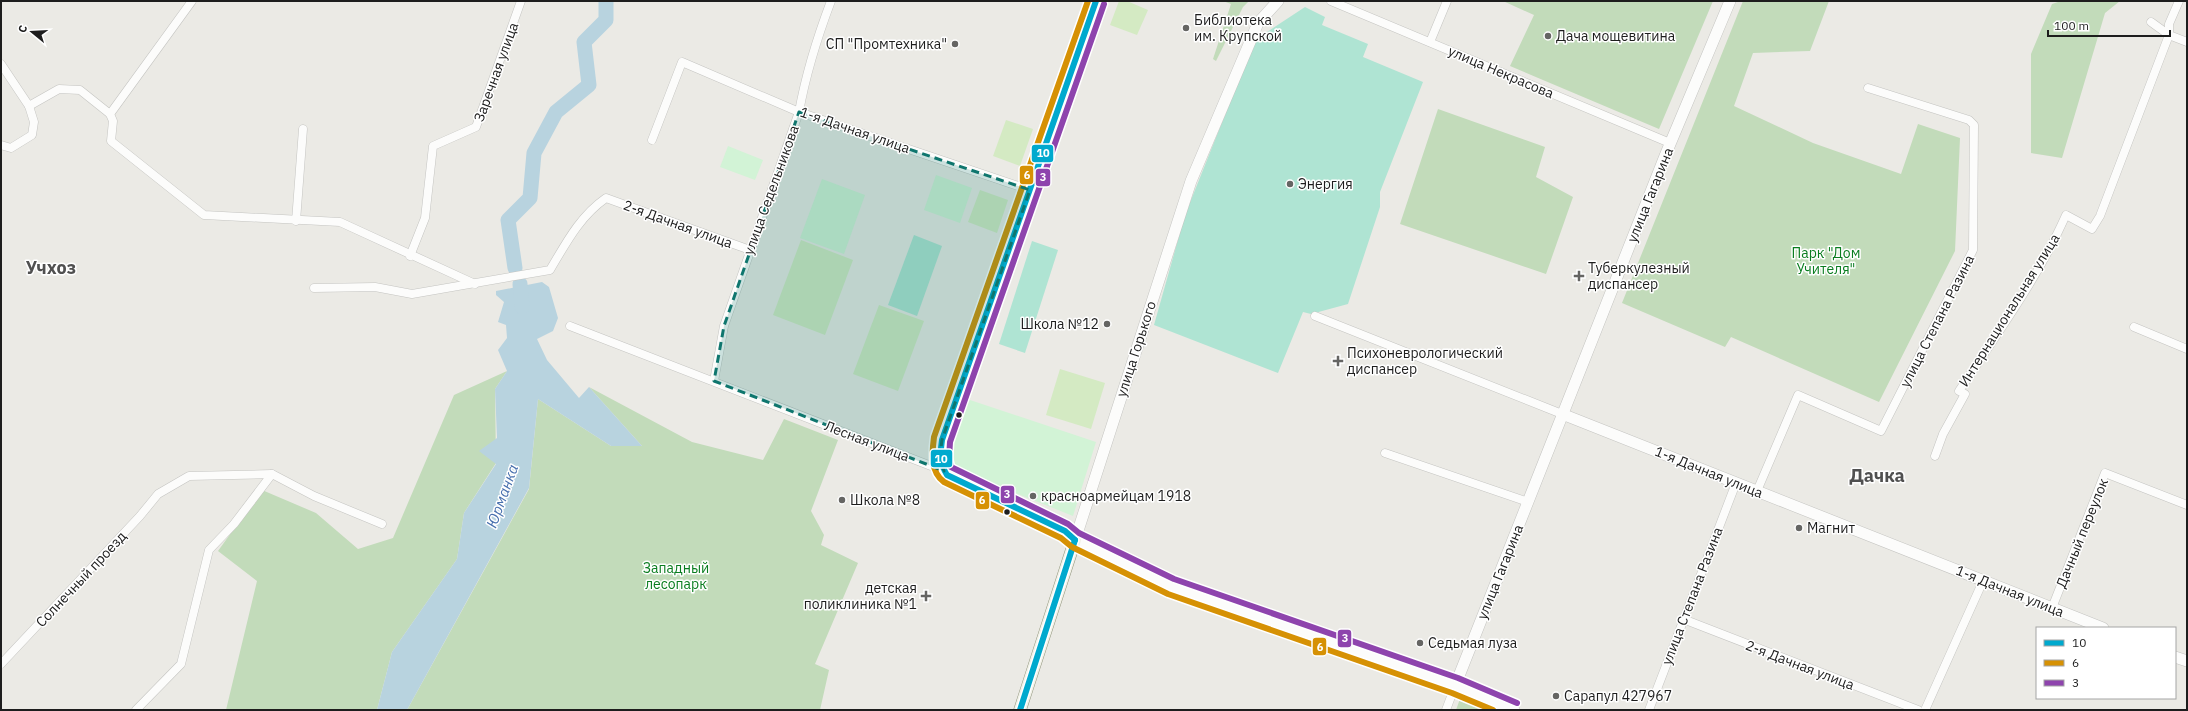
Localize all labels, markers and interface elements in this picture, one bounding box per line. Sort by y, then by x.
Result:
place label: Библиотека им. Крупской [1194,11,1282,45]
north arrow [12,12,52,52]
scale bar [2048,12,2170,38]
text: 100 m [2054,18,2089,33]
street label: Заречная улица [470,19,522,124]
text: С [15,23,30,34]
marker: Библиотека им. Крупской [1181,23,1191,33]
place label: Дача мощевитина [1556,27,1676,45]
marker: Дача мощевитина [1543,31,1553,41]
place label: СП "Промтехника" [826,35,947,53]
marker: СП "Промтехника" [950,39,960,49]
street label: улица Некрасова [1445,42,1557,103]
street label: 1-я Дачная улица [798,103,913,157]
street label: улица Седельникова [739,122,803,257]
line badge: 10 [1031,144,1054,163]
street label: улица Гагарина [1623,144,1677,245]
text: 10 [1036,146,1050,160]
line badge: 6 [1019,165,1034,185]
text: 6 [1024,168,1031,182]
line badge: 3 [1035,168,1051,187]
text: 3 [1040,170,1046,184]
place label: Энергия [1298,175,1353,193]
marker: Энергия [1285,179,1295,189]
street label: 2-я Дачная улица [621,196,736,252]
street label: Интернациональная улица [1955,230,2064,390]
park label: Парк "Дом Учителя" [1792,244,1860,278]
street label: улица Степана Разина [1896,251,1978,390]
district label: Учхоз [26,256,76,279]
place label: Туберкулезный диспансер [1588,259,1690,293]
marker: Туберкулезный диспансер [1573,270,1585,282]
street label: улица Горького [1112,299,1160,399]
place label: Школа №12 [1020,315,1099,333]
marker: Школа №12 [1102,319,1112,329]
place label: Психоневрологический диспансер [1347,344,1503,378]
marker: Психоневрологический диспансер [1332,355,1344,367]
unlabelled marker [954,410,964,420]
street label: Лесная улица [822,417,913,466]
street label: 1-я Дачная улица [1652,442,1766,502]
line badge: 10 [930,449,953,468]
text: 10 [934,452,948,466]
water label: Юрманка [482,461,522,530]
district label: Дачка [1849,464,1905,487]
street label: Дачный переулок [2052,475,2112,590]
line badge: 3 [1000,485,1015,504]
text: 3 [1004,487,1010,501]
place label: красноармейцам 1918 [1041,487,1191,505]
place label: Школа №8 [850,491,920,509]
line badge: 6 [975,491,990,510]
marker: красноармейцам 1918 [1028,491,1038,501]
text: 6 [979,493,986,507]
marker: Школа №8 [837,495,847,505]
unlabelled marker [1002,507,1012,517]
place label: Магнит [1807,519,1855,537]
street label: улица Гагарина [1473,521,1527,622]
marker: Магнит [1794,523,1804,533]
street label: улица Степана Разина [1657,524,1727,667]
street label: Солнечный проезд [32,527,130,631]
park label: Западный лесопарк [643,559,709,593]
street label: 1-я Дачная улица [1953,561,2067,621]
place label: детская поликлиника №1 [804,579,917,613]
marker: детская поликлиника №1 [920,590,932,602]
legend [2036,627,2176,699]
line badge: 3 [1337,629,1352,648]
text: 3 [1342,631,1348,645]
place label: Седьмая луза [1428,634,1518,652]
text: 10 [2072,635,2086,650]
street label: 2-я Дачная улица [1743,636,1857,694]
line badge: 6 [1312,637,1327,656]
marker: Седьмая луза [1415,638,1425,648]
text: 6 [1317,640,1324,654]
text: 6 [2072,655,2079,670]
text: 3 [2072,675,2079,690]
place label: Сарапул 427967 [1564,687,1672,705]
marker: Сарапул 427967 [1551,691,1561,701]

